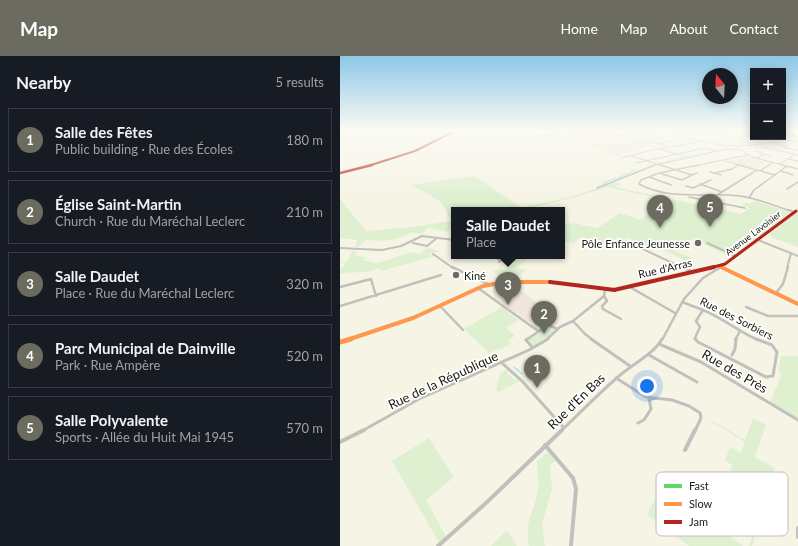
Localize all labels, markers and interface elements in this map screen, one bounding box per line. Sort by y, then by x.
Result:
text: Map [20,17,58,40]
text: Home [560,20,598,37]
text: Map [620,20,647,37]
text: About [669,20,707,37]
text: Contact [729,20,778,37]
north arrow [702,68,738,104]
map controls [750,68,786,140]
button: + [750,68,786,104]
text: Nearby [16,72,71,93]
text: 5 results [276,74,324,90]
button: − [750,104,786,140]
text: Salle des Fêtes [55,123,152,141]
text: 1 [26,132,34,148]
text: 180 m [286,132,323,148]
text: Public building · Rue des Écoles [55,141,233,157]
pin: 5 [697,194,723,227]
text: Église Saint-Martin [55,195,182,213]
pin: 4 [647,195,673,228]
text: 2 [26,204,34,220]
text: 210 m [286,204,323,220]
popup [451,207,565,259]
street label: Avenue Lavoisier [723,208,784,258]
text: Church · Rue du Maréchal Leclerc [55,213,245,229]
text: Salle Daudet [466,216,550,234]
text: Place [466,234,496,250]
place label: Pôle Enfance Jeunesse [581,237,690,250]
marker: Pôle Enfance Jeunesse [693,238,703,248]
street label: Rue d'Arras [637,255,693,280]
text: Salle Daudet [55,267,139,285]
place label: Kiné [464,269,486,282]
marker: Kiné [451,270,461,280]
pin: 3 [495,272,521,305]
text: 3 [26,276,34,292]
text: 320 m [286,276,323,292]
text: Place · Rue du Maréchal Leclerc [55,285,234,301]
street label: Rue des Sorbiers [698,294,776,342]
pin: 2 [531,301,557,334]
text: Parc Municipal de Dainville [55,339,236,357]
street label: Rue des Près [699,346,771,396]
street label: Rue de la République [385,347,501,413]
text: 4 [26,348,34,364]
text: 520 m [286,348,323,364]
pin: 1 [524,355,550,388]
text: Park · Rue Ampère [55,357,160,373]
street label: Rue d'En Bas [544,369,608,432]
your location [637,376,657,396]
text: Salle Polyvalente [55,411,168,429]
text: 5 [26,420,34,436]
text: 570 m [286,420,323,436]
text: Sports · Allée du Huit Mai 1945 [55,429,234,445]
legend [656,472,788,536]
text: Fast [689,479,709,492]
text: Slow [689,497,713,510]
text: Jam [689,515,708,528]

